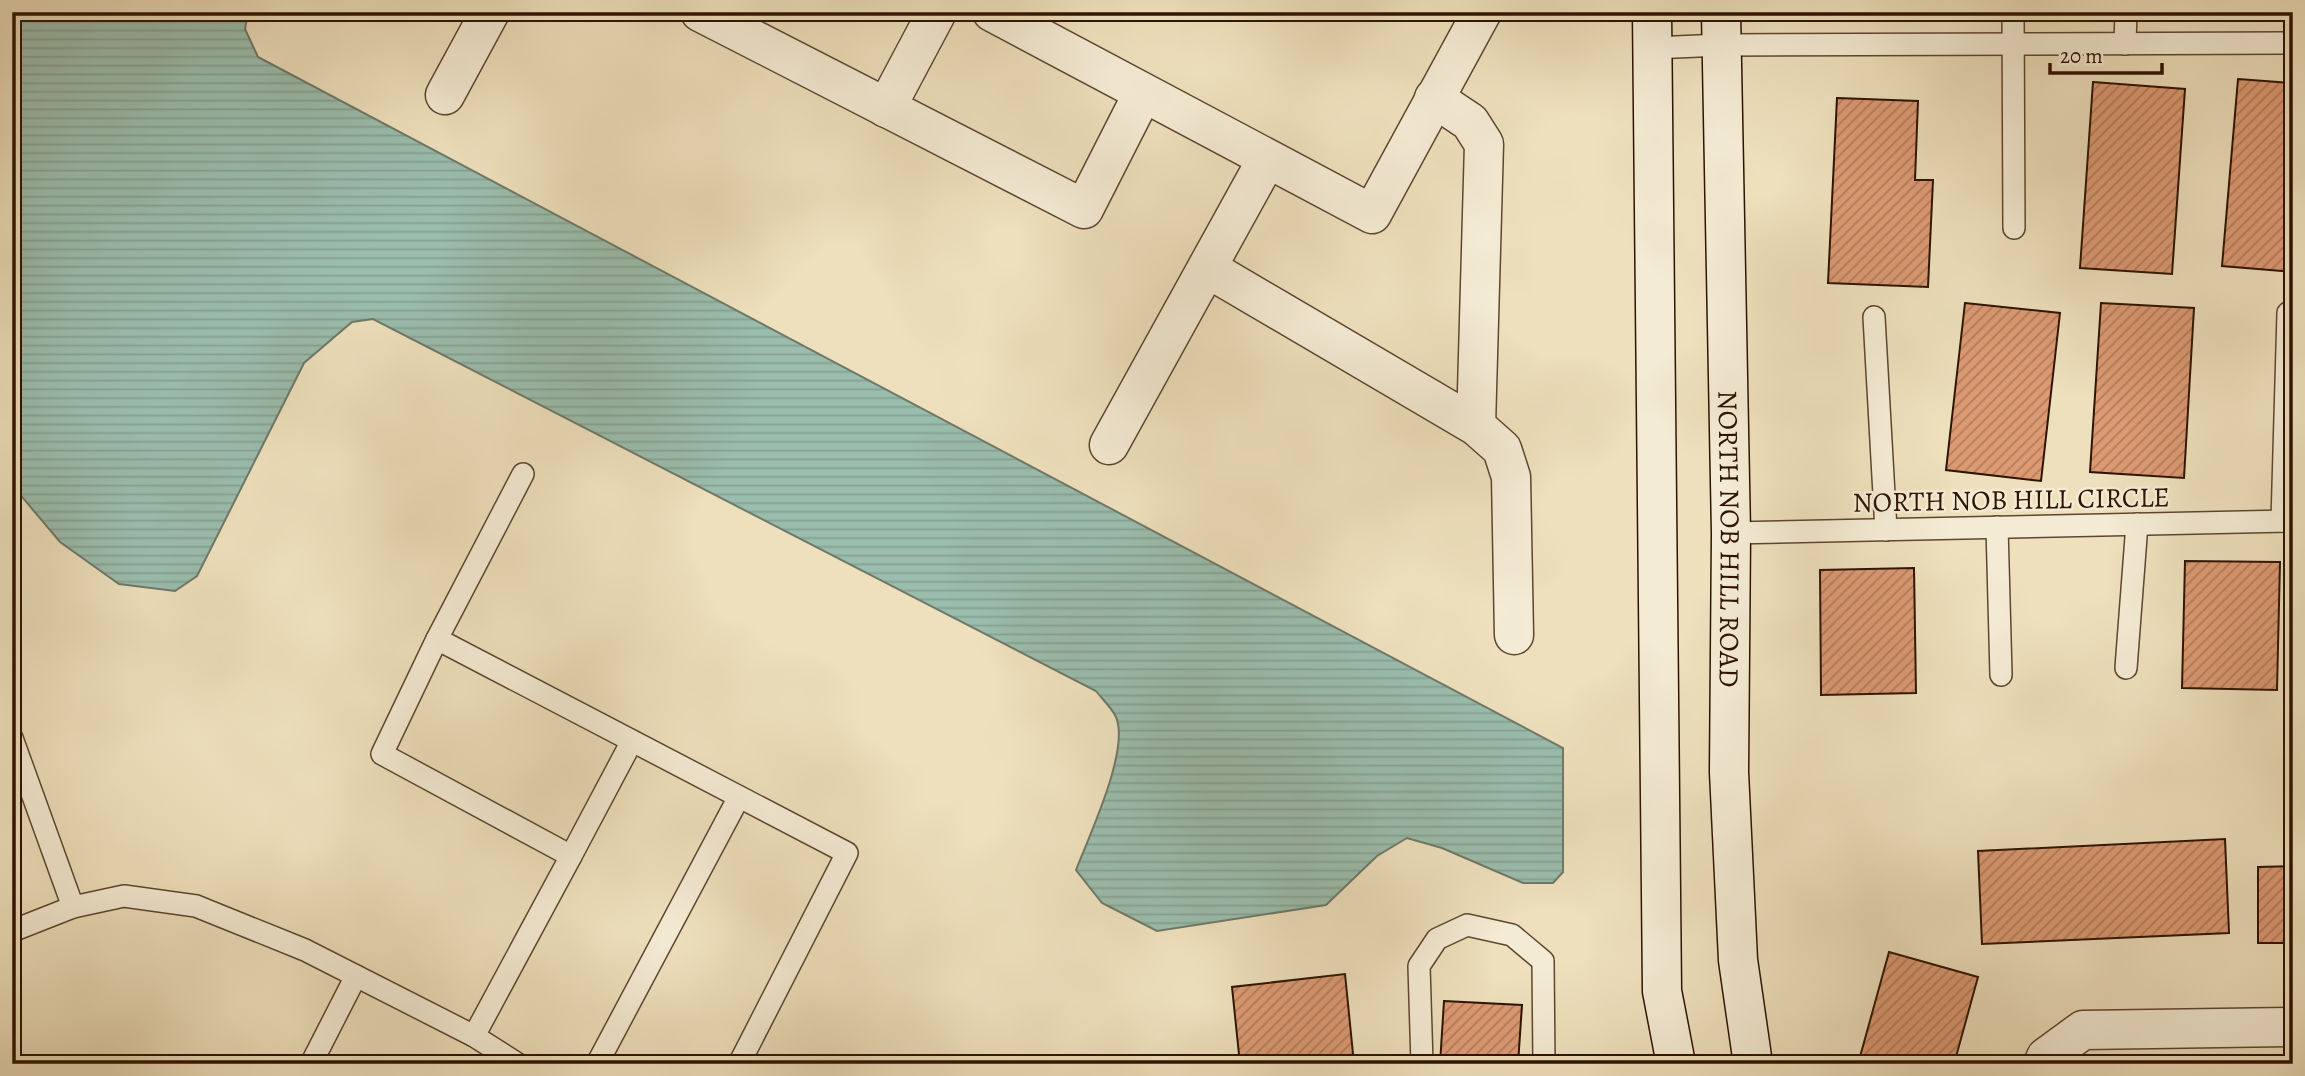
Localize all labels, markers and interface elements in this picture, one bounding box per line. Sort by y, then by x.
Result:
scale bar [2050,32,2162,76]
text: 20 m [2060,42,2103,70]
street label: NORTH NOB HILL ROAD [1708,390,1749,688]
street label: NORTH NOB HILL CIRCLE [1852,478,2170,522]

